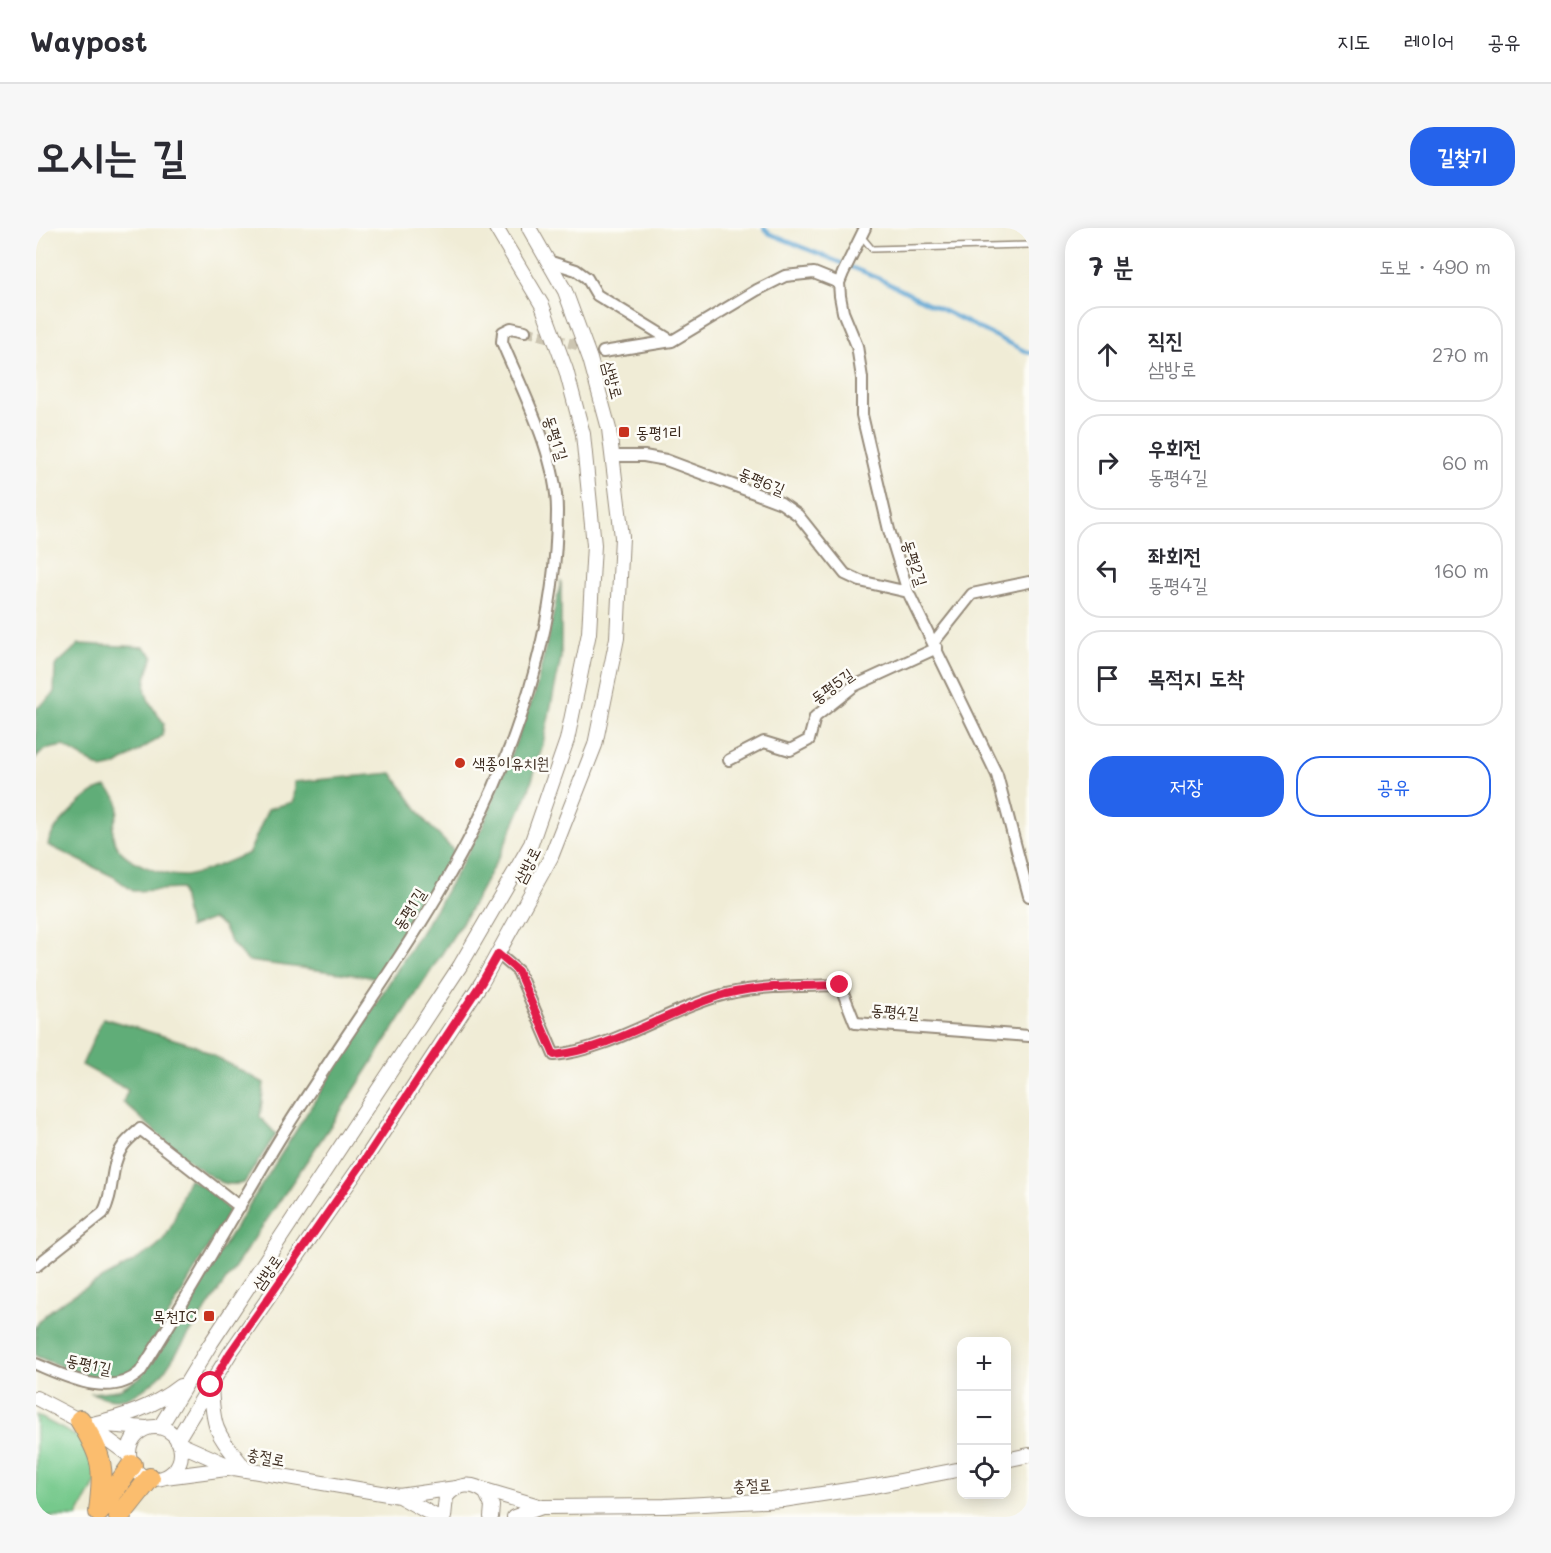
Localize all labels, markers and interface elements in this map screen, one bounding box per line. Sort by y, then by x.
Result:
text: Waypost [30,23,147,59]
text: 지도 [1337,27,1371,54]
text: 레이어 [1404,27,1454,54]
text: 공유 [1487,27,1521,54]
text: 오시는 길 [36,127,186,182]
button: 길찾기 [1410,127,1515,186]
text: 7 분 [1089,249,1134,283]
text: 도보 · 490 m [1379,253,1491,279]
text: 직진 [1148,325,1183,354]
icon: ahead [1091,338,1124,371]
text: 270 m [1432,341,1489,367]
text: 삼방로 [1148,355,1196,381]
street label: 삼방로 [598,358,629,401]
street label: 동평1길 [539,413,574,463]
place label: 동평1리 [636,421,682,442]
marker: 동평1리 [617,425,631,439]
text: 우회전 [1148,433,1201,462]
icon: right [1091,446,1124,479]
text: 60 m [1442,449,1489,475]
street label: 동평6길 [736,462,789,499]
text: 동평4길 [1148,463,1208,489]
street label: 동평2길 [898,537,933,589]
text: 좌회전 [1148,541,1201,570]
icon: left [1091,554,1124,587]
text: 160 m [1433,557,1489,583]
text: 동평4길 [1148,571,1208,597]
icon: arrive [1091,662,1124,695]
street label: 동평5길 [806,663,857,708]
text: 목적지 도착 [1148,663,1244,692]
place label: 색종이유치원 [472,752,549,773]
marker: 색종이유치원 [453,756,467,770]
button: 저장 [1089,756,1284,817]
button: 공유 [1296,756,1491,817]
street label: 삼방로 [508,843,545,887]
street label: 동평1길 [388,884,430,934]
route end [826,971,852,997]
street label: 동평4길 [870,998,920,1023]
street label: 삼방로 [247,1250,286,1294]
place label: 목천IC [153,1305,197,1326]
marker: 목천IC [202,1309,216,1323]
map controls [957,1337,1011,1499]
button: + [957,1337,1011,1391]
street label: 동평1길 [65,1348,114,1379]
route start [197,1371,223,1397]
button: − [957,1391,1011,1445]
street label: 충절로 [245,1443,287,1470]
button: locate [957,1445,1011,1499]
street label: 충절로 [732,1473,772,1496]

